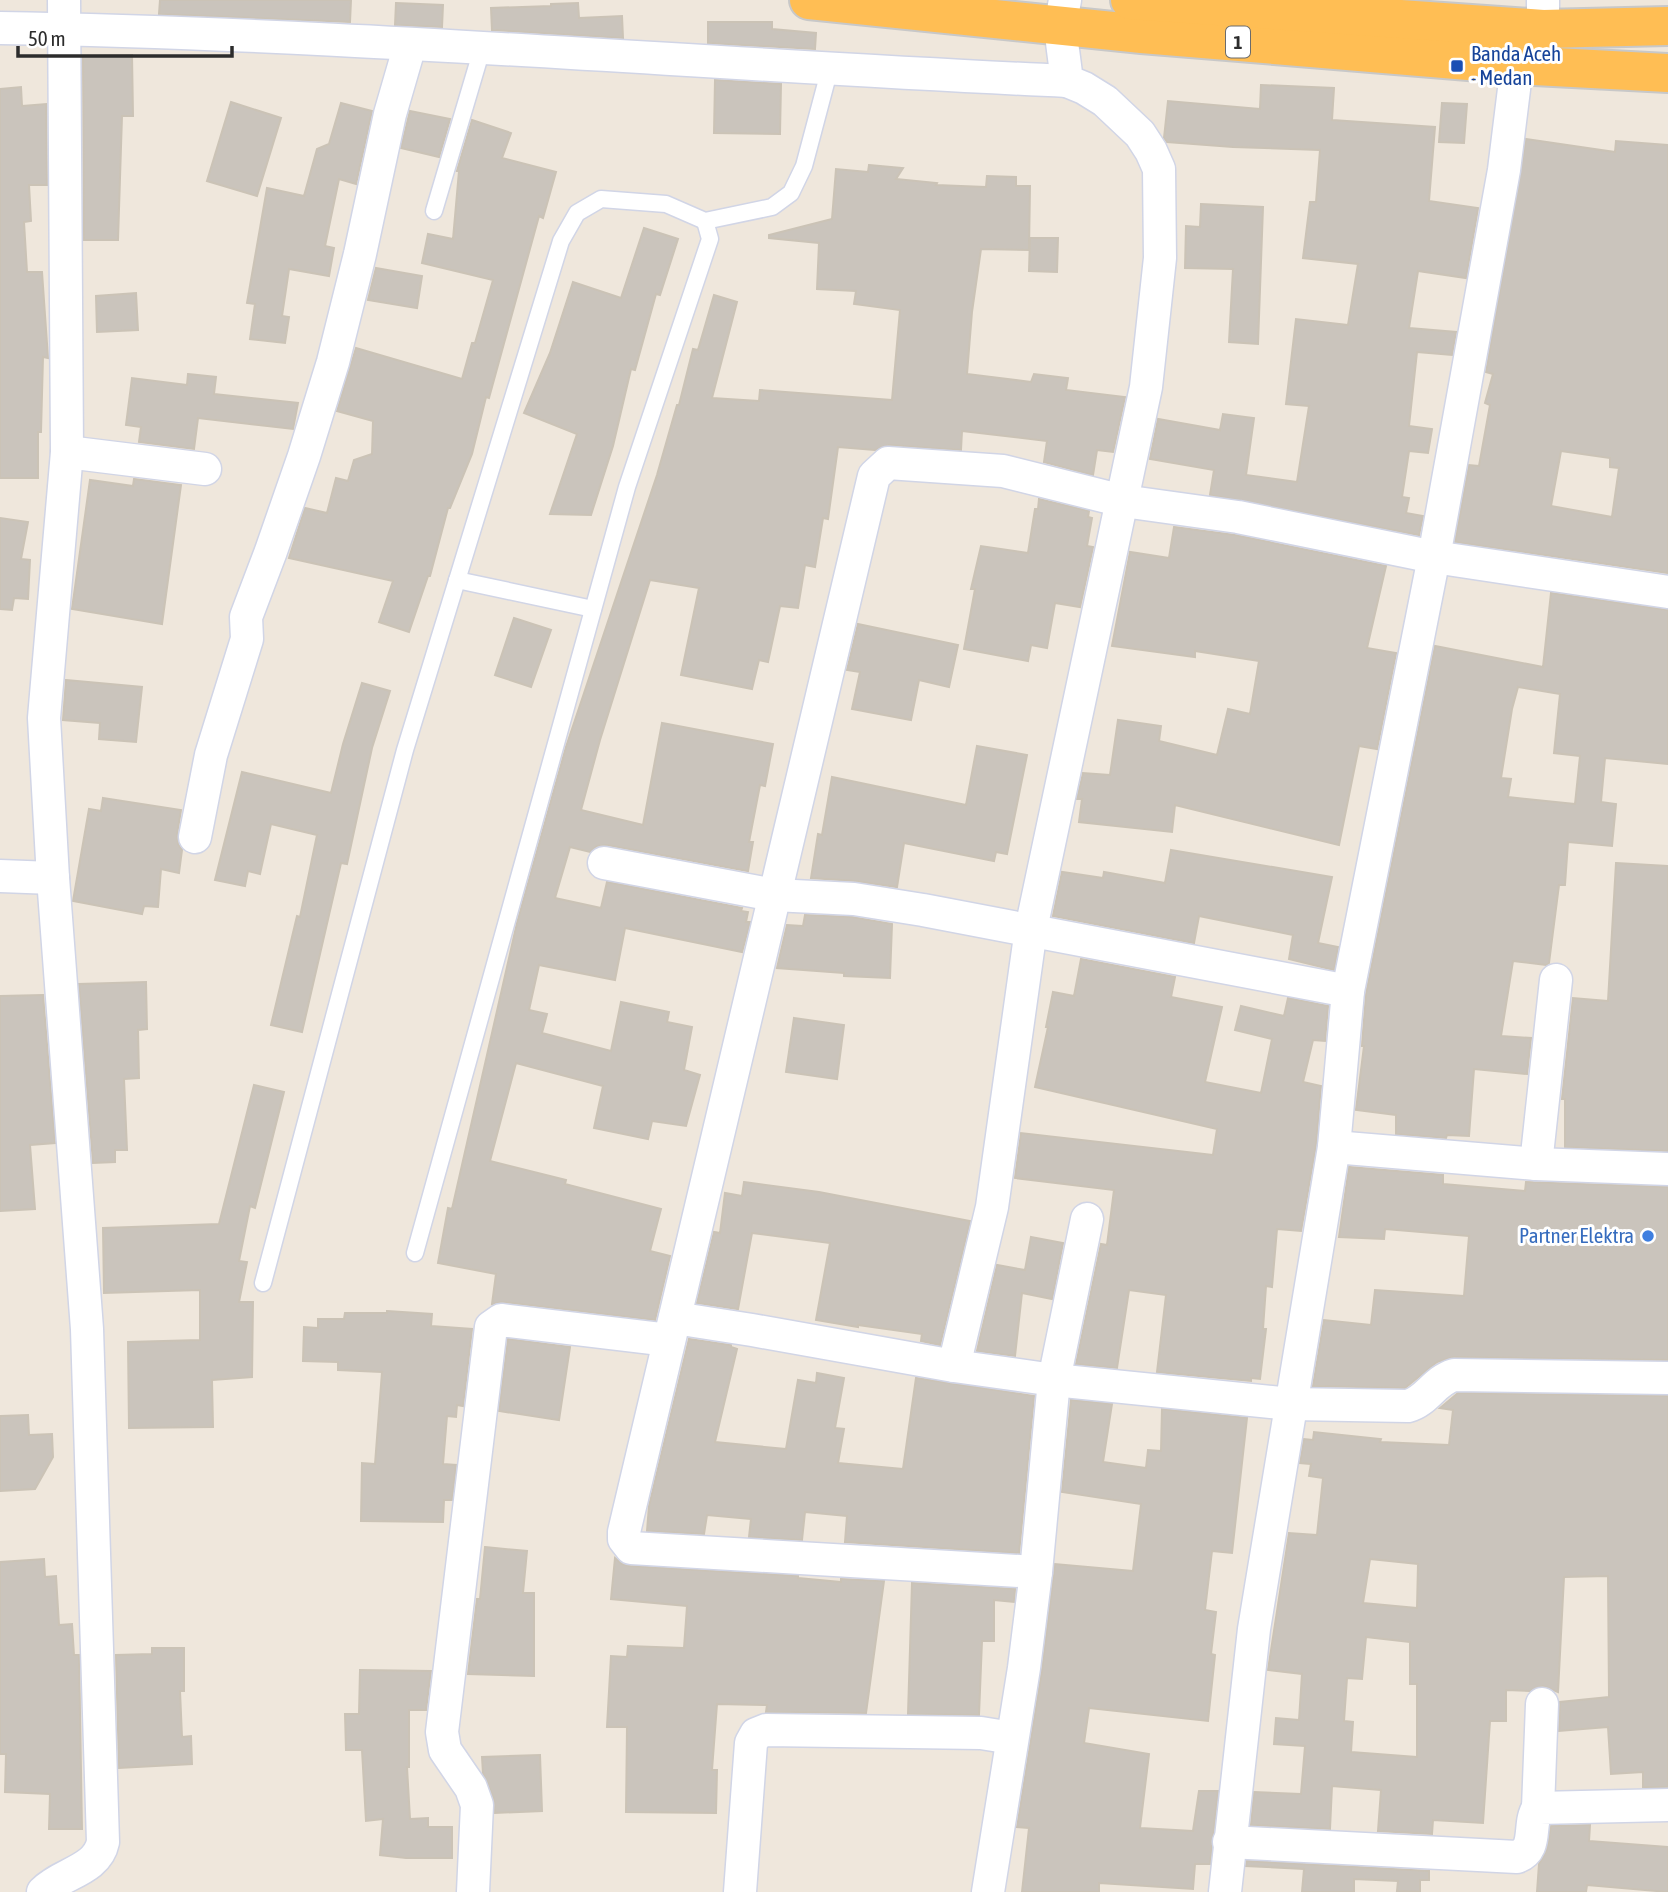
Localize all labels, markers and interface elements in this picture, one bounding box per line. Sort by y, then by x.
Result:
scale bar [18,14,231,58]
text: 50 m [28,26,66,50]
road number: 1 [1226,26,1250,58]
place label: Banda Aceh - Medan [1471,41,1561,89]
marker: Banda Aceh - Medan [1449,58,1465,74]
place label: Partner Elektra [1519,1223,1634,1247]
marker: Partner Elektra [1640,1228,1656,1244]

